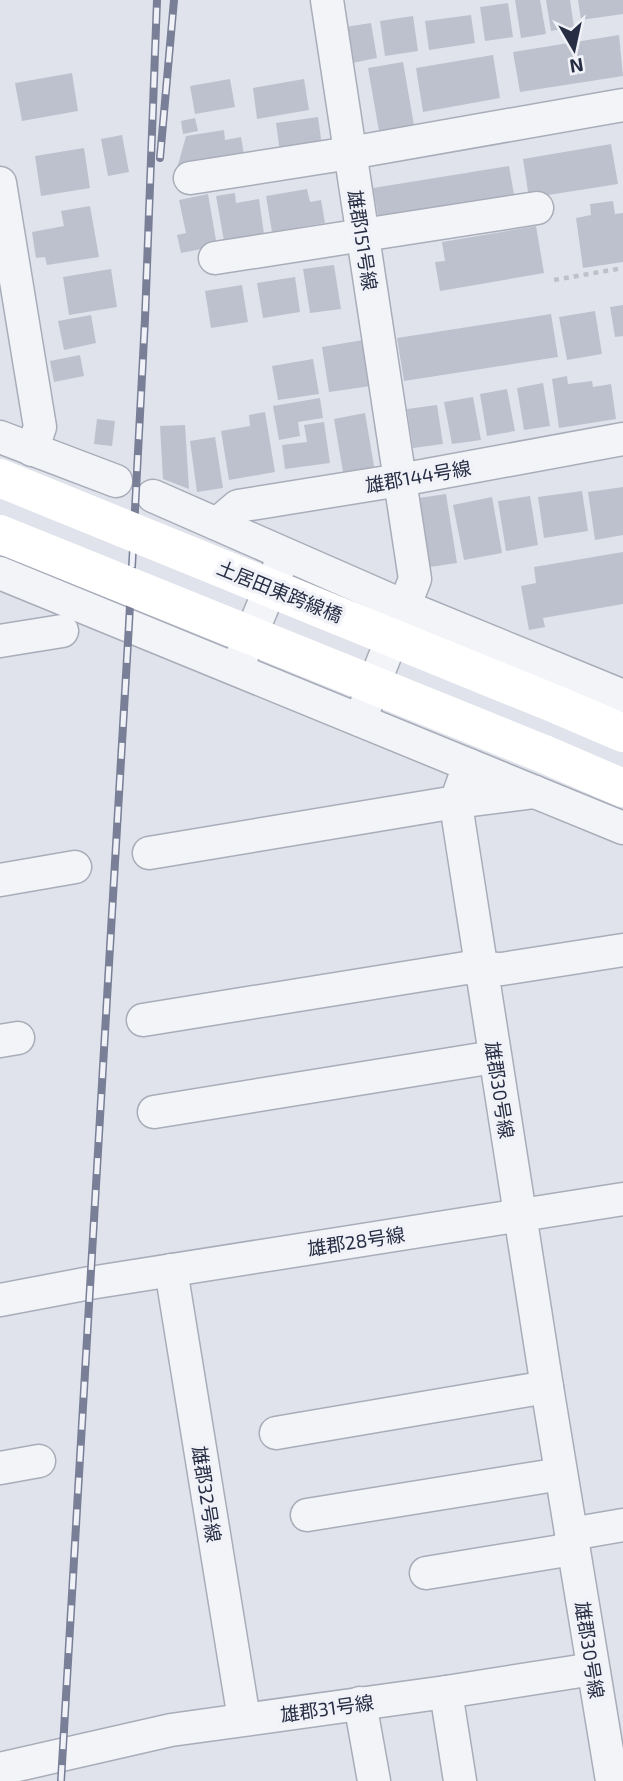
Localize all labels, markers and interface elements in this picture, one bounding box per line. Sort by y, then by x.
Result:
north arrow [539,14,609,84]
text: N [568,54,585,79]
street label: 雄郡151号線 [344,188,382,292]
street label: 雄郡144号線 [363,455,473,497]
street label: 土居田東跨線橋 [214,555,346,627]
street label: 雄郡30号線 [481,1040,519,1140]
street label: 雄郡28号線 [306,1222,406,1260]
street label: 雄郡32号線 [188,1444,226,1544]
street label: 雄郡30号線 [571,1600,609,1700]
street label: 雄郡31号線 [279,1690,375,1726]

